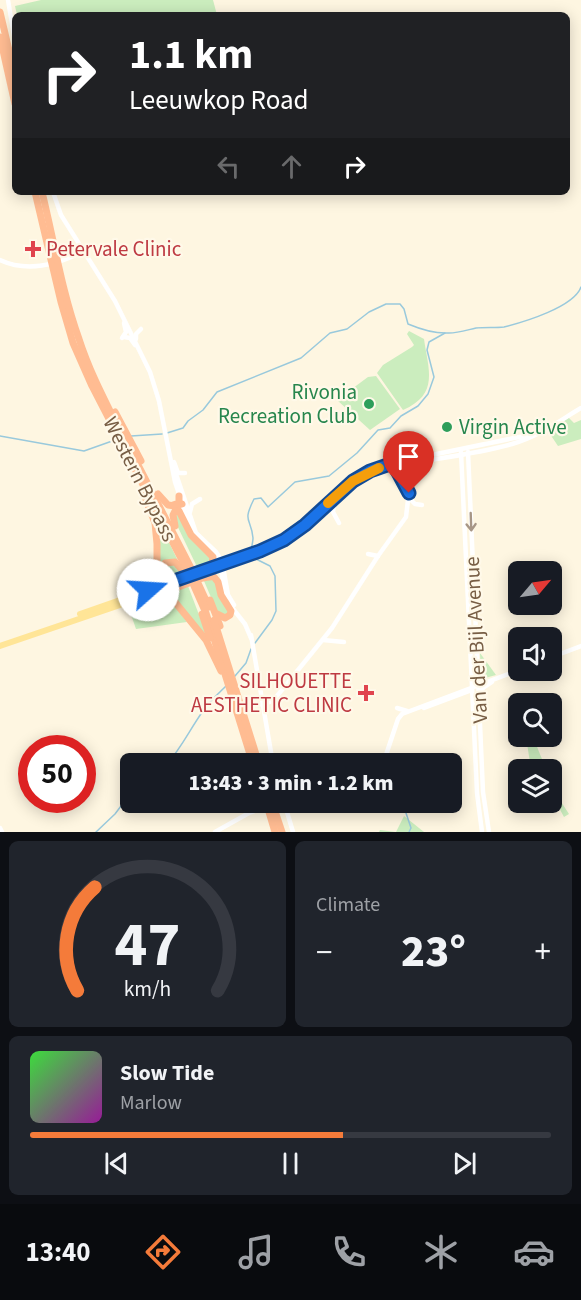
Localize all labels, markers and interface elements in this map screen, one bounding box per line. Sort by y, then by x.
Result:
text: 1.1 km [129,25,253,85]
icon: right [30,36,108,114]
text: Leeuwkop Road [129,81,309,120]
icon: left [212,150,245,183]
icon: ahead [275,150,308,183]
icon: right [338,150,371,183]
place label: Petervale Clinic [46,234,182,264]
marker: Petervale Clinic [24,240,42,258]
place label: Rivonia Recreation Club [218,377,357,431]
marker: Rivonia Recreation Club [362,397,376,411]
street label: Western Bypass [96,411,185,547]
place label: Virgin Active [459,412,567,442]
marker: Virgin Active [440,420,454,434]
pin [383,431,434,493]
icon: arrive [392,440,425,473]
one-way arrow [465,511,477,531]
street label: Van der Bijl Avenue [457,556,495,724]
position arrow [116,558,180,622]
north arrow [508,561,562,615]
map controls [508,561,562,813]
button: sound [508,627,562,681]
place label: SILHOUETTE AESTHETIC CLINIC [191,666,352,720]
marker: SILHOUETTE AESTHETIC CLINIC [357,684,375,702]
button: search [508,693,562,747]
speed limit sign: 50 [18,735,96,813]
button: layers [508,759,562,813]
text: 13:43 · 3 min · 1.2 km [188,767,394,799]
text: Climate [316,891,380,919]
text: 47 [115,901,180,990]
text: 23° [401,920,466,984]
text: − [316,929,332,976]
text: + [535,929,551,976]
text: km/h [124,974,171,1005]
text: Slow Tide [120,1057,214,1089]
text: Marlow [120,1089,182,1117]
icon: previous [100,1147,133,1180]
icon: pause [274,1147,307,1180]
icon: next [448,1147,481,1180]
icon: directions [142,1231,184,1273]
icon: music [235,1231,277,1273]
icon: phone [328,1231,370,1273]
icon: climate [420,1231,462,1273]
icon: car [513,1231,555,1273]
text: 13:40 [25,1233,91,1272]

